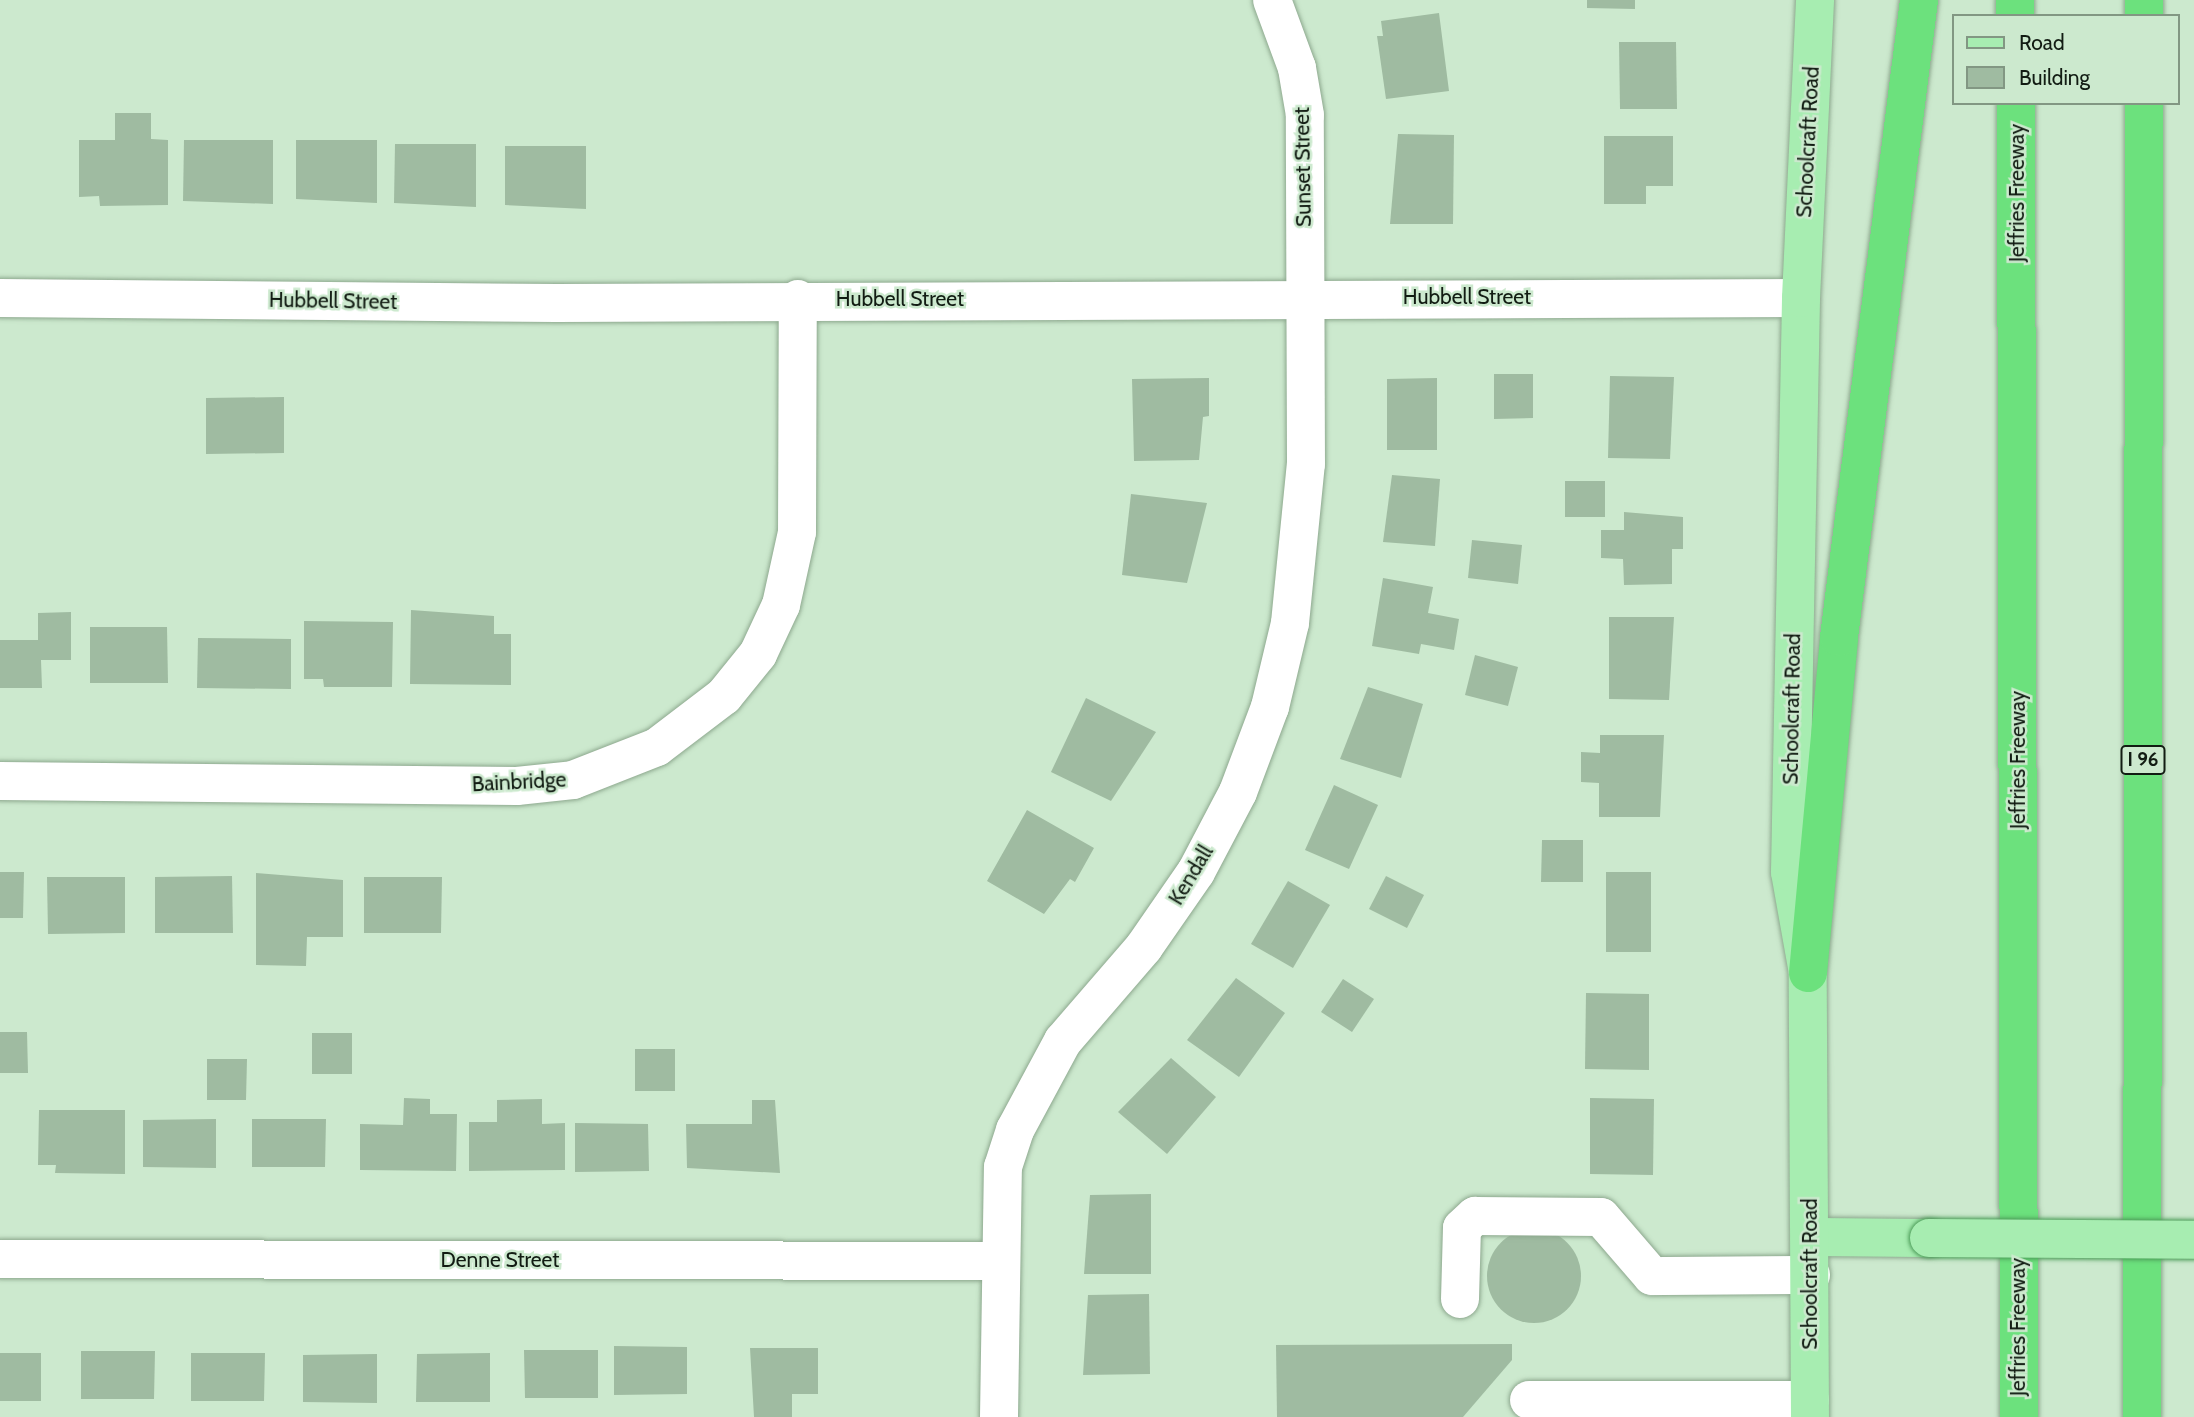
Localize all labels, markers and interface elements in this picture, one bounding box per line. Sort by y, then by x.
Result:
legend [1952,14,2180,105]
text: Road [2019,30,2065,55]
text: Building [2019,65,2090,90]
street label: Schoolcraft Road [1791,66,1825,218]
street label: Sunset Street [1289,107,1317,227]
street label: Jeffries Freeway [2004,124,2030,262]
street label: Hubbell Street [1403,284,1531,310]
street label: Hubbell Street [836,286,964,312]
street label: Hubbell Street [269,287,397,315]
street label: Schoolcraft Road [1778,633,1806,785]
street label: Jeffries Freeway [2005,691,2031,829]
road number: I 96 [2120,744,2166,776]
street label: Bainbridge [471,767,567,797]
street label: Kendall [1163,841,1219,909]
street label: Schoolcraft Road [1797,1198,1823,1350]
street label: Denne Street [441,1247,559,1273]
street label: Jeffries Freeway [2005,1258,2031,1396]

